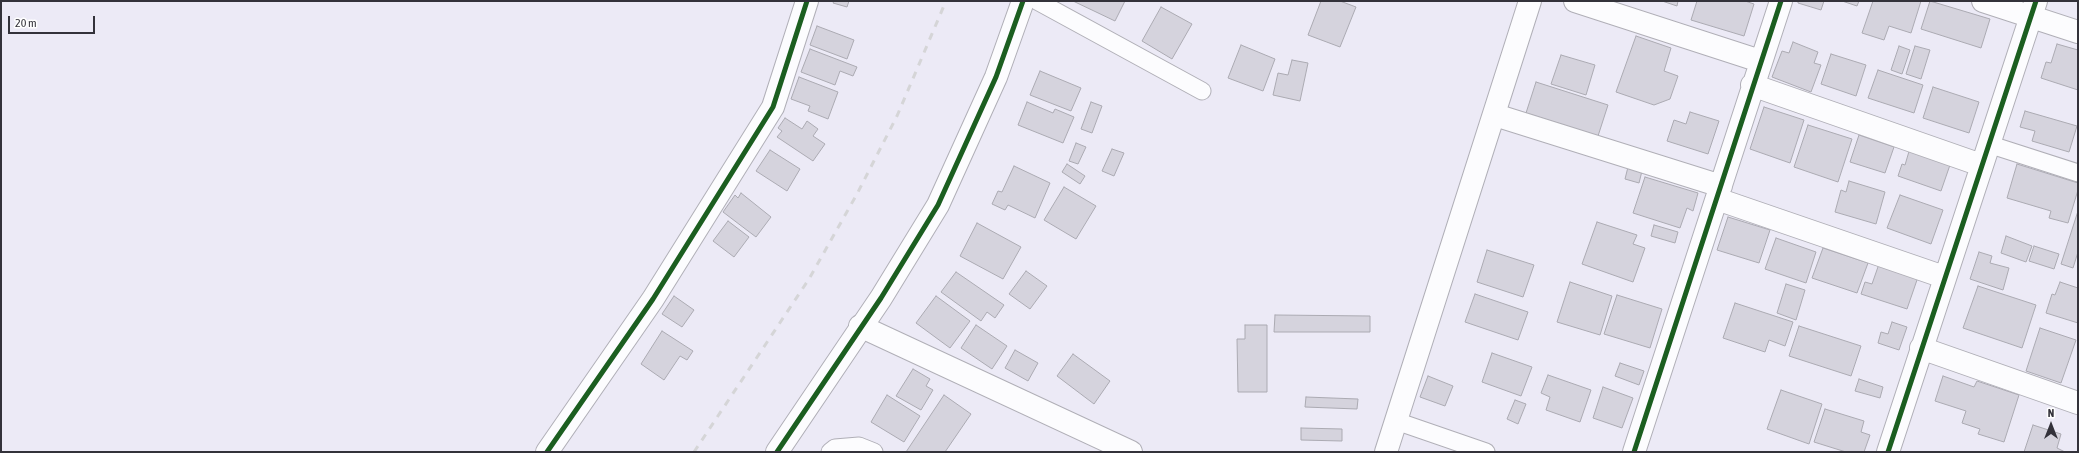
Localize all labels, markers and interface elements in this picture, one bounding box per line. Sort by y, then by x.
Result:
scale bar [10,8,97,34]
text: 20 m [15,16,37,30]
north arrow [2031,405,2071,445]
text: N [2048,407,2054,419]

